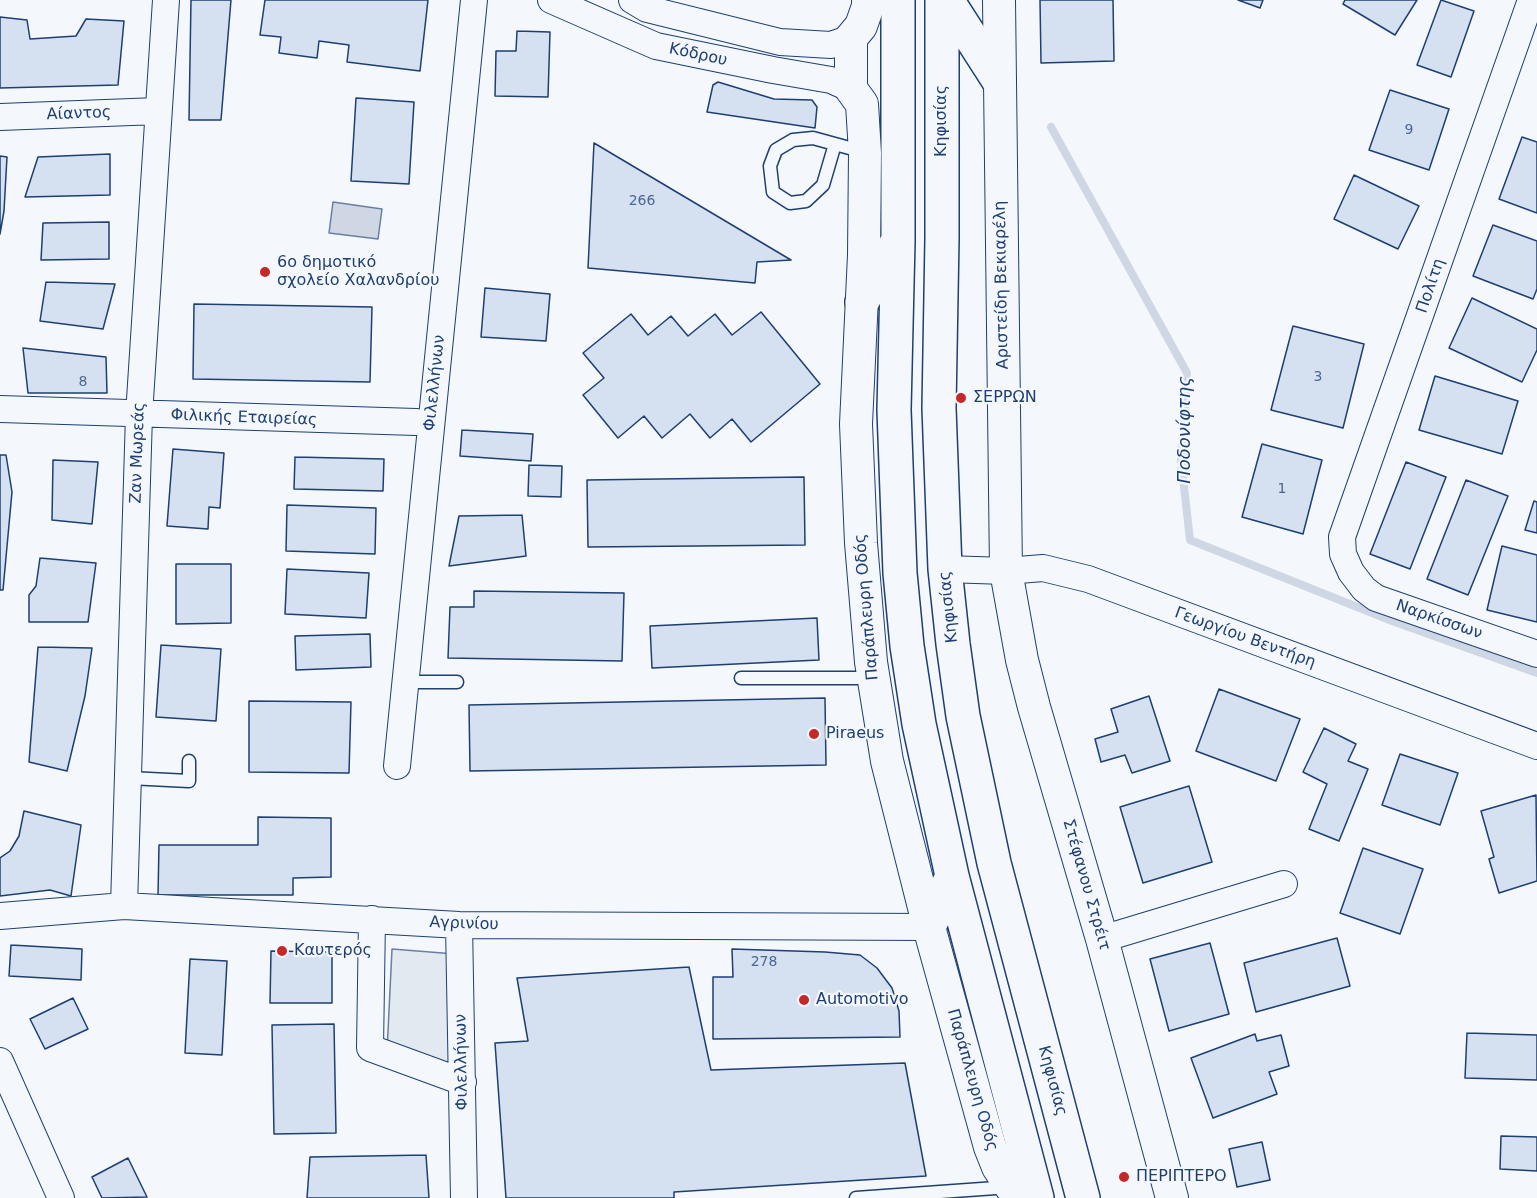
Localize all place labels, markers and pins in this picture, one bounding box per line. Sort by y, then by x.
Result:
place label: 6ο δημοτικό σχολείο Χαλανδρίου [277,253,439,291]
marker: 6ο δημοτικό σχολείο Χαλανδρίου [258,265,272,279]
place label: ΣΕΡΡΩΝ [973,388,1037,408]
marker: ΣΕΡΡΩΝ [954,391,968,405]
place label: Piraeus [826,724,884,744]
marker: Piraeus [807,727,821,741]
place label: Καυτερός [294,941,372,961]
marker: Καυτερός [275,944,289,958]
place label: Automotivo [816,990,908,1010]
marker: Automotivo [797,993,811,1007]
place label: ΠΕΡΙΠΤΕΡΟ [1136,1167,1227,1187]
marker: ΠΕΡΙΠΤΕΡΟ [1117,1170,1131,1184]

